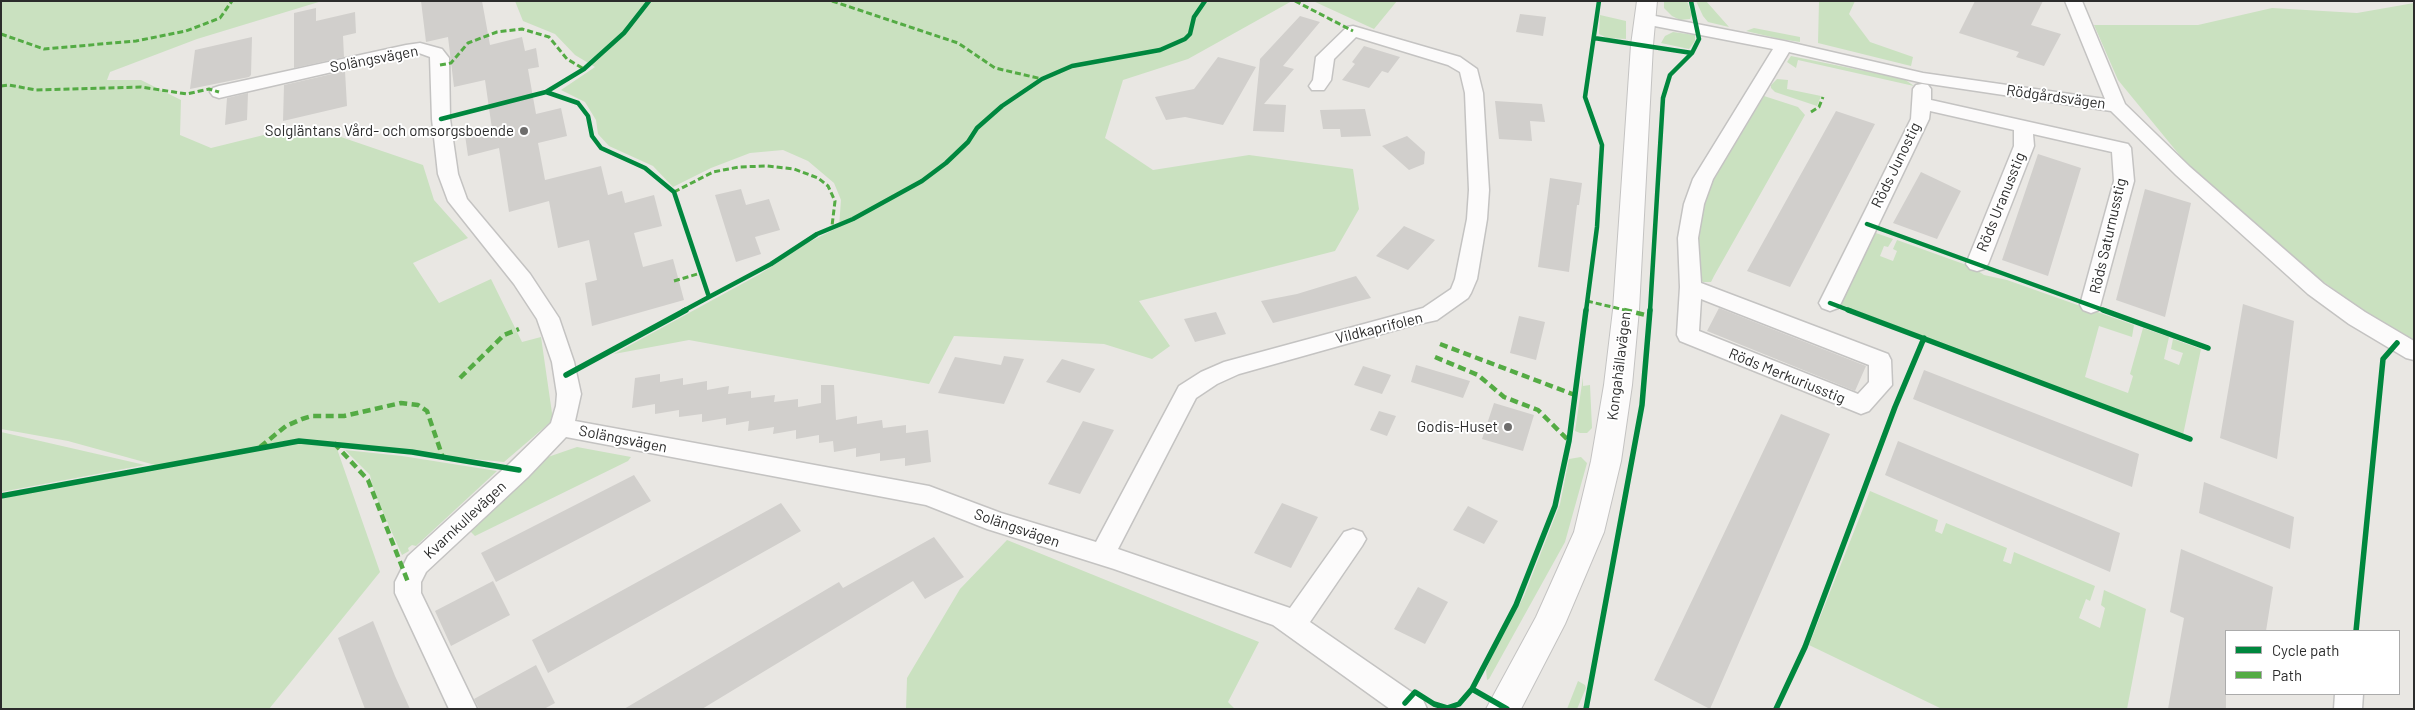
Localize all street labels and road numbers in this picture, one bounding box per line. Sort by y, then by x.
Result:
street label: Solängsvägen [328,42,420,76]
street label: Rödgårdsvägen [2005,81,2107,113]
street label: Röds Junostig [1868,119,1924,211]
street label: Röds Uranusstig [1973,149,2029,255]
street label: Röds Saturnusstig [2086,176,2130,296]
street label: Vildkaprifolen [1334,308,1424,348]
street label: Kongahällavägen [1603,310,1635,422]
street label: Röds Merkuriusstig [1726,344,1848,408]
street label: Solängsvägen [577,422,669,456]
street label: Kvarnkullevägen [420,477,510,563]
street label: Solängsvägen [972,505,1062,551]

